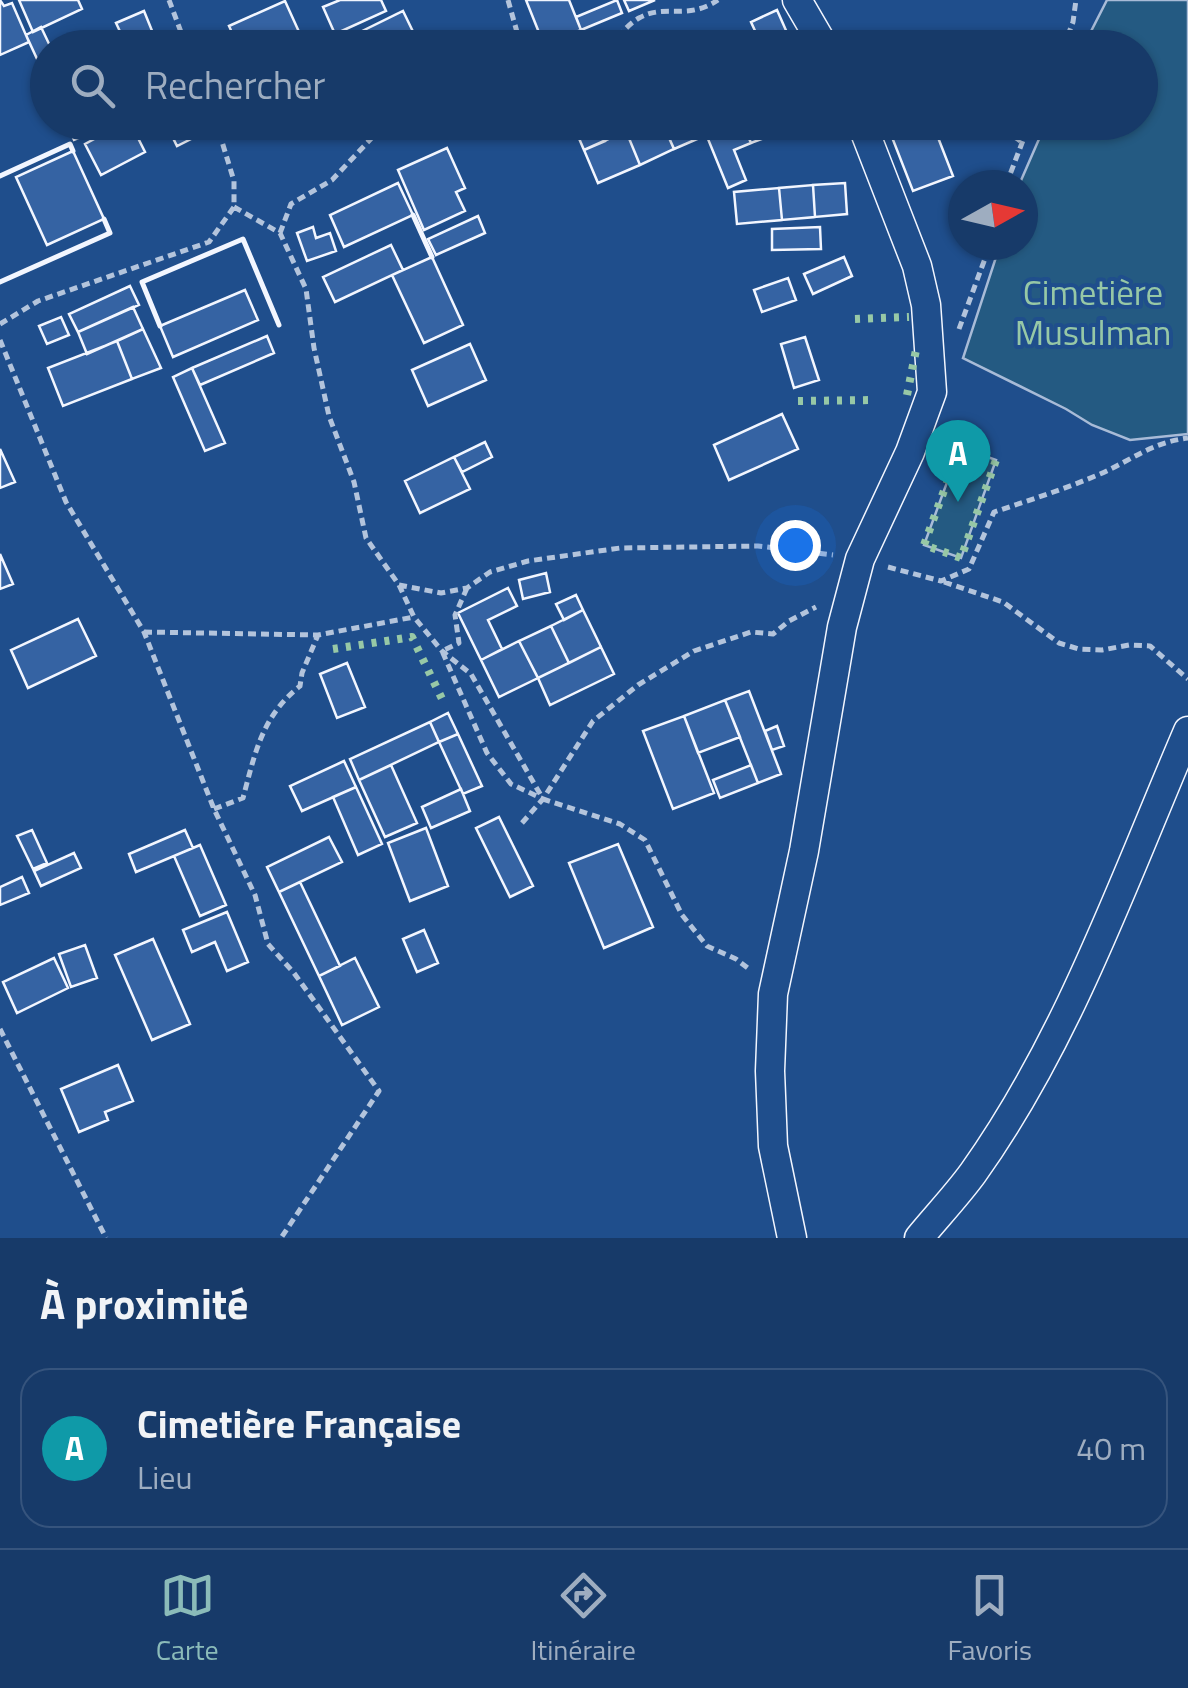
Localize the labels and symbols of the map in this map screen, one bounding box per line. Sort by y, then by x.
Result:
north arrow [948,170,1038,260]
park label: Cimetière Musulman [1015,265,1171,359]
pin: A [926,420,990,502]
your location [770,520,821,571]

